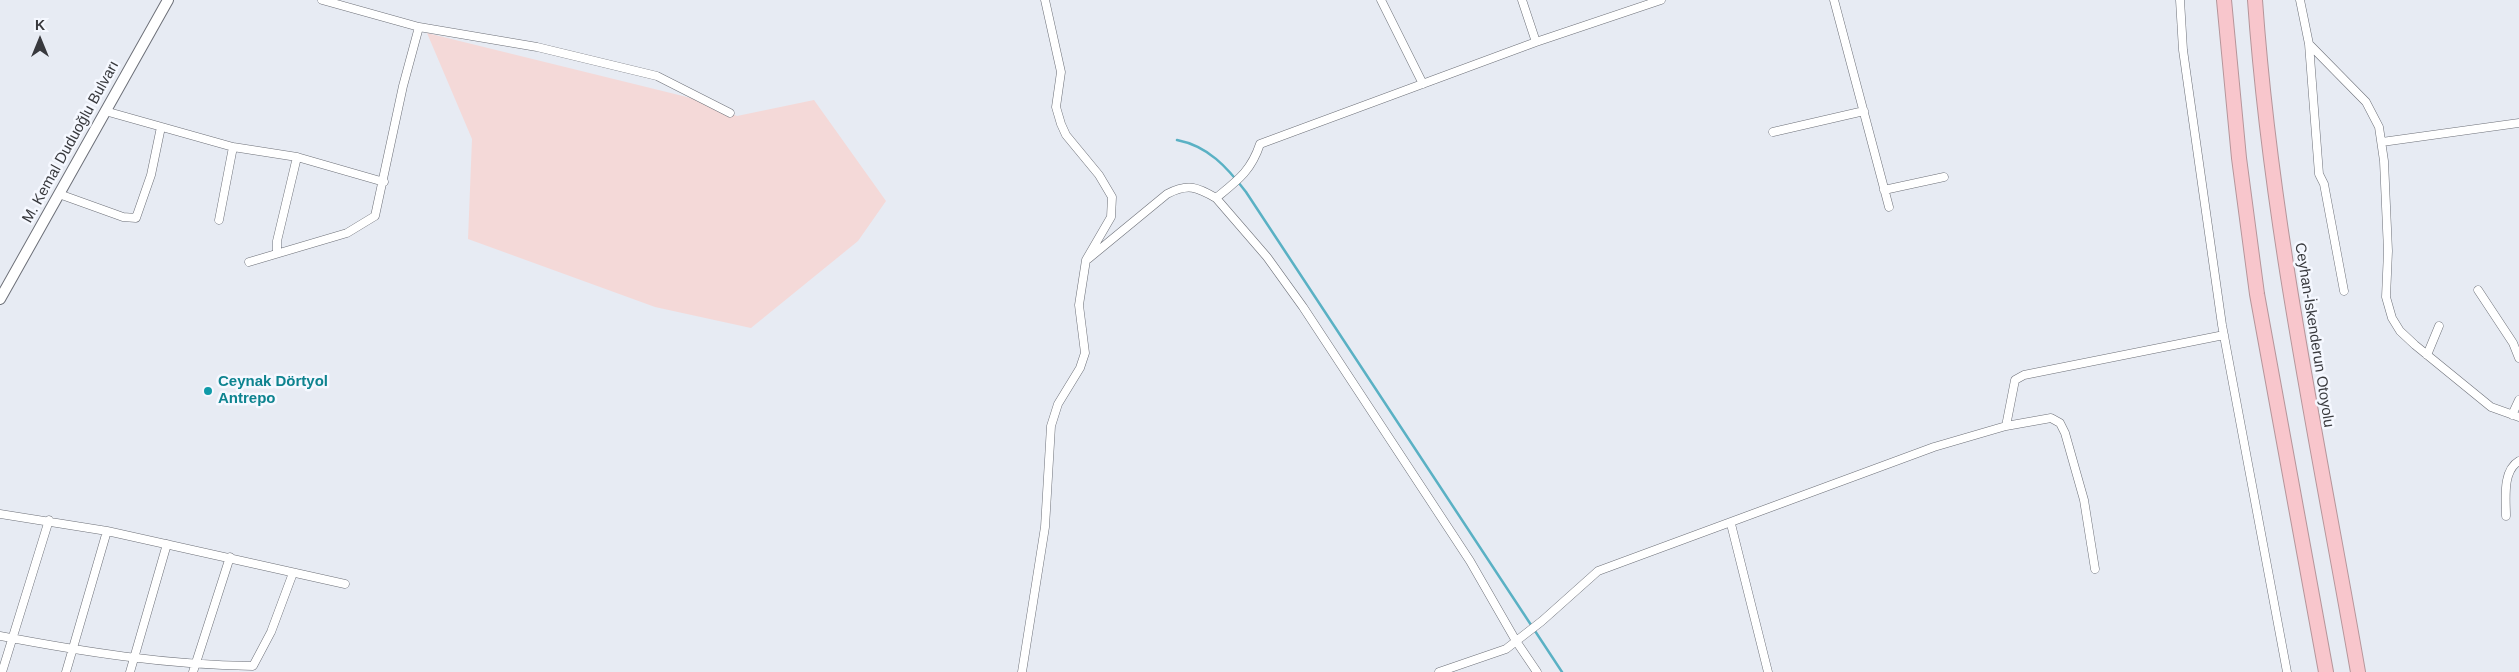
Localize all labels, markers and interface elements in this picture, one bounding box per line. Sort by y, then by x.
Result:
north arrow [15,15,65,65]
text: K [35,17,45,33]
street label: M. Kemal Duduoğlu Bulvarı [19,58,123,226]
street label: Ceyhan-İskenderun Otoyolu [2291,241,2337,429]
place label: Ceynak Dörtyol Antrepo [218,373,328,408]
marker: Ceynak Dörtyol Antrepo [202,385,214,397]

